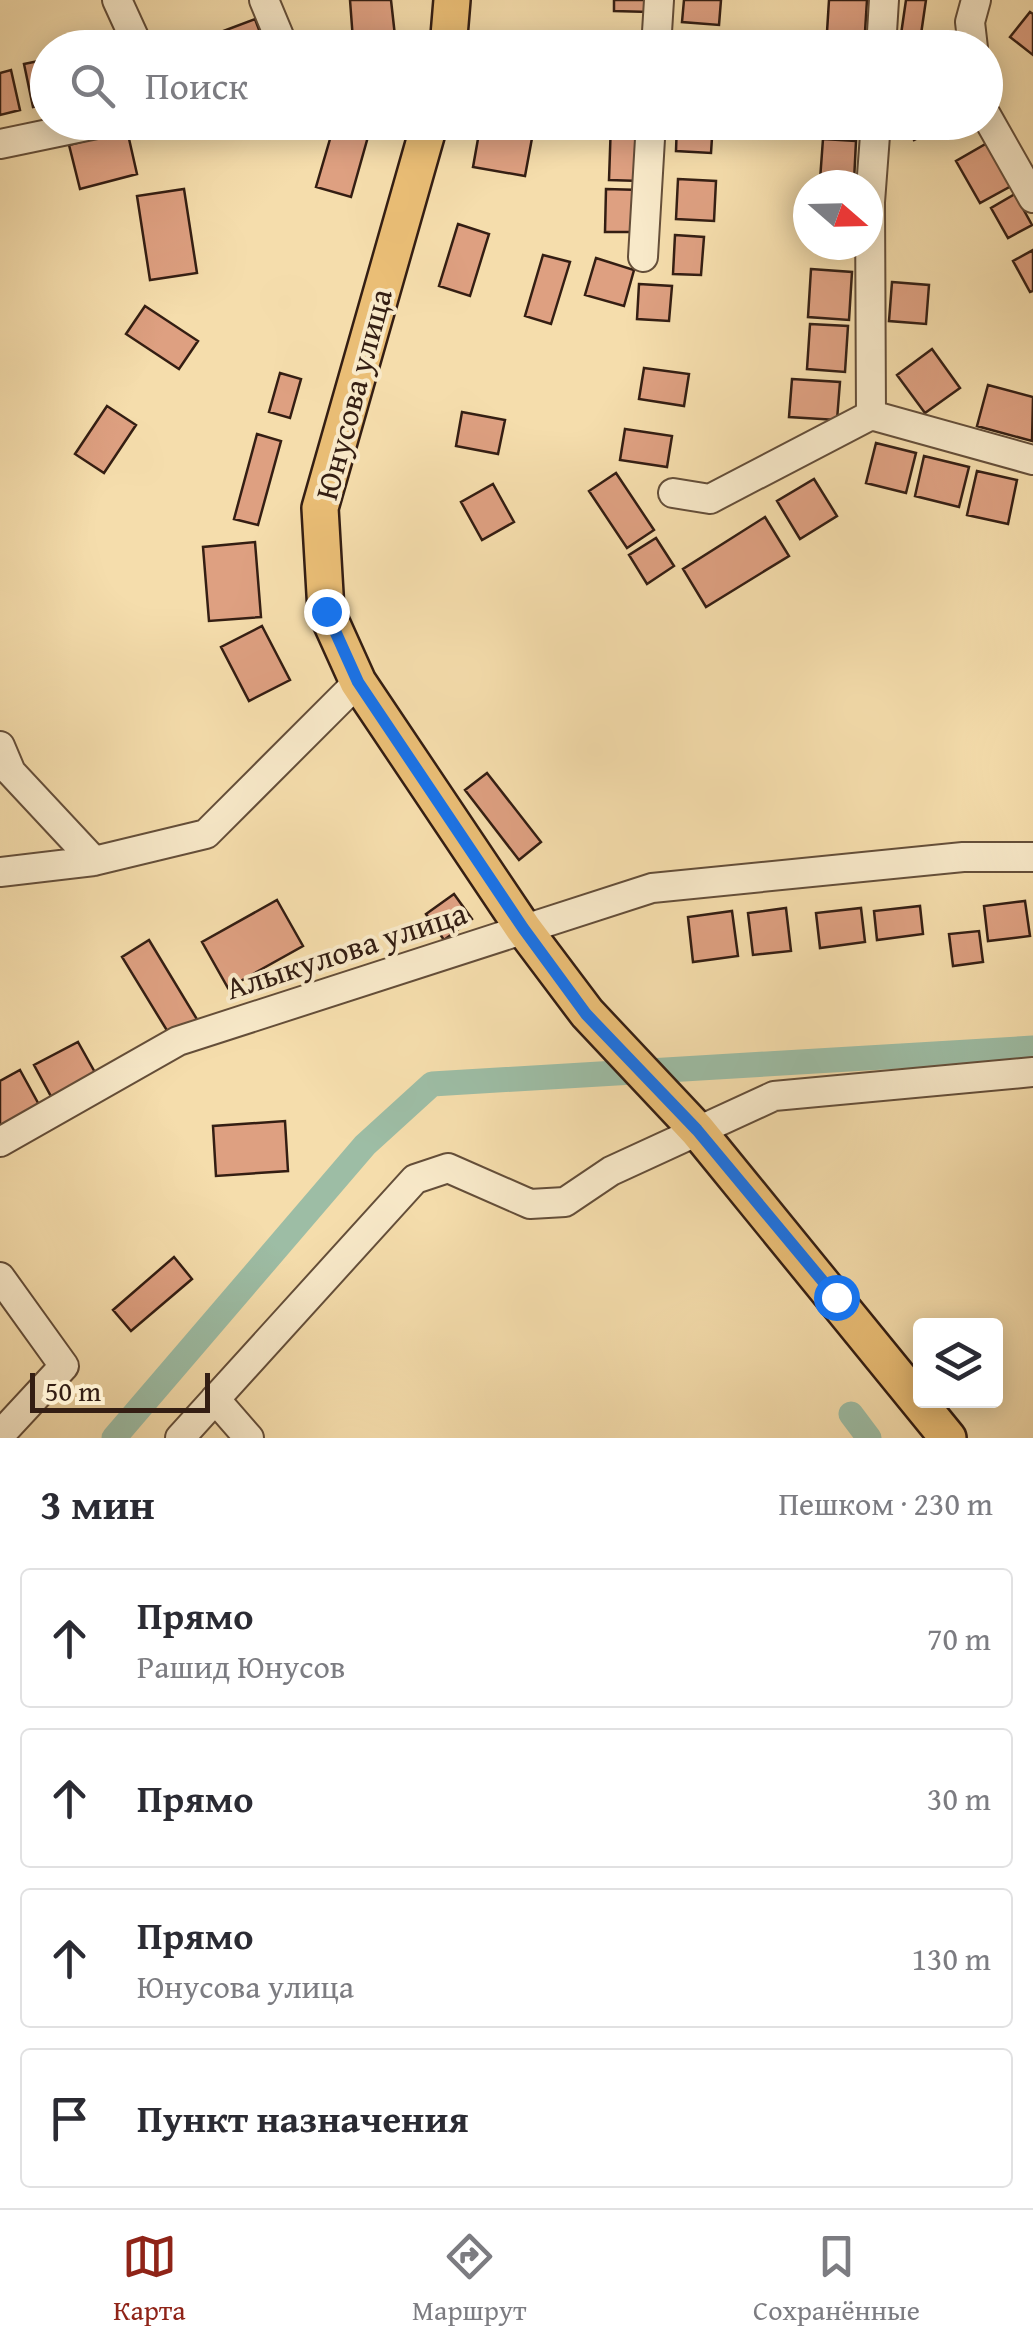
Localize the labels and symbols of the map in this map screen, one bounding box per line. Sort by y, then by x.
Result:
north arrow [793,170,883,260]
street label: Юнусова улица [302,282,404,505]
route end [304,589,350,635]
street label: Алыкулова улица [220,889,473,1011]
route start [814,1275,860,1321]
scale bar [30,1368,210,1412]

